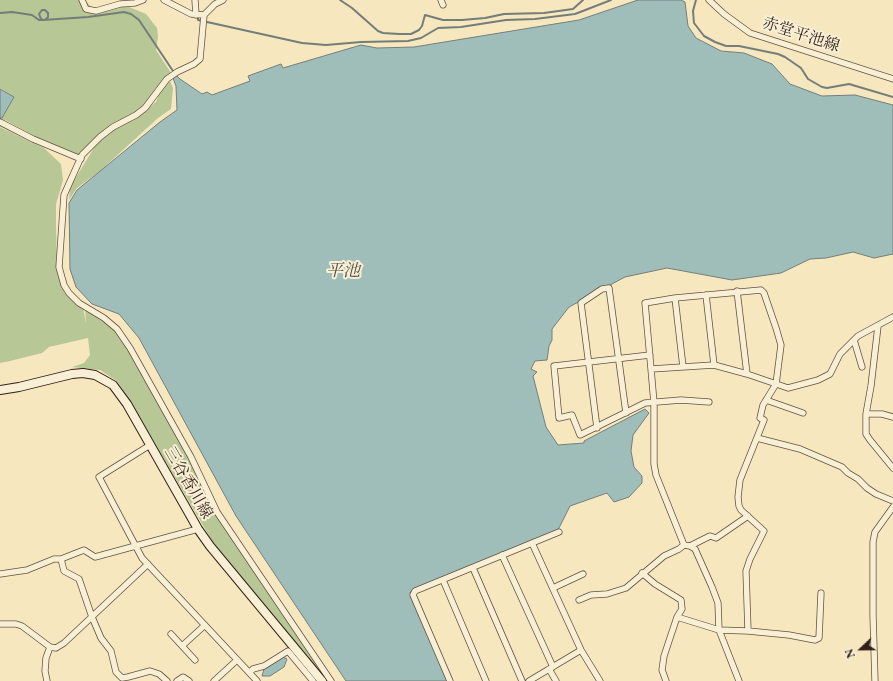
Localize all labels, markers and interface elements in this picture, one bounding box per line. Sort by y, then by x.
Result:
street label: 赤堂平池線 [760,14,842,56]
water label: 平池 [326,261,360,281]
street label: 三谷香川線 [160,444,216,522]
north arrow [841,629,881,669]
text: N [842,647,858,660]

